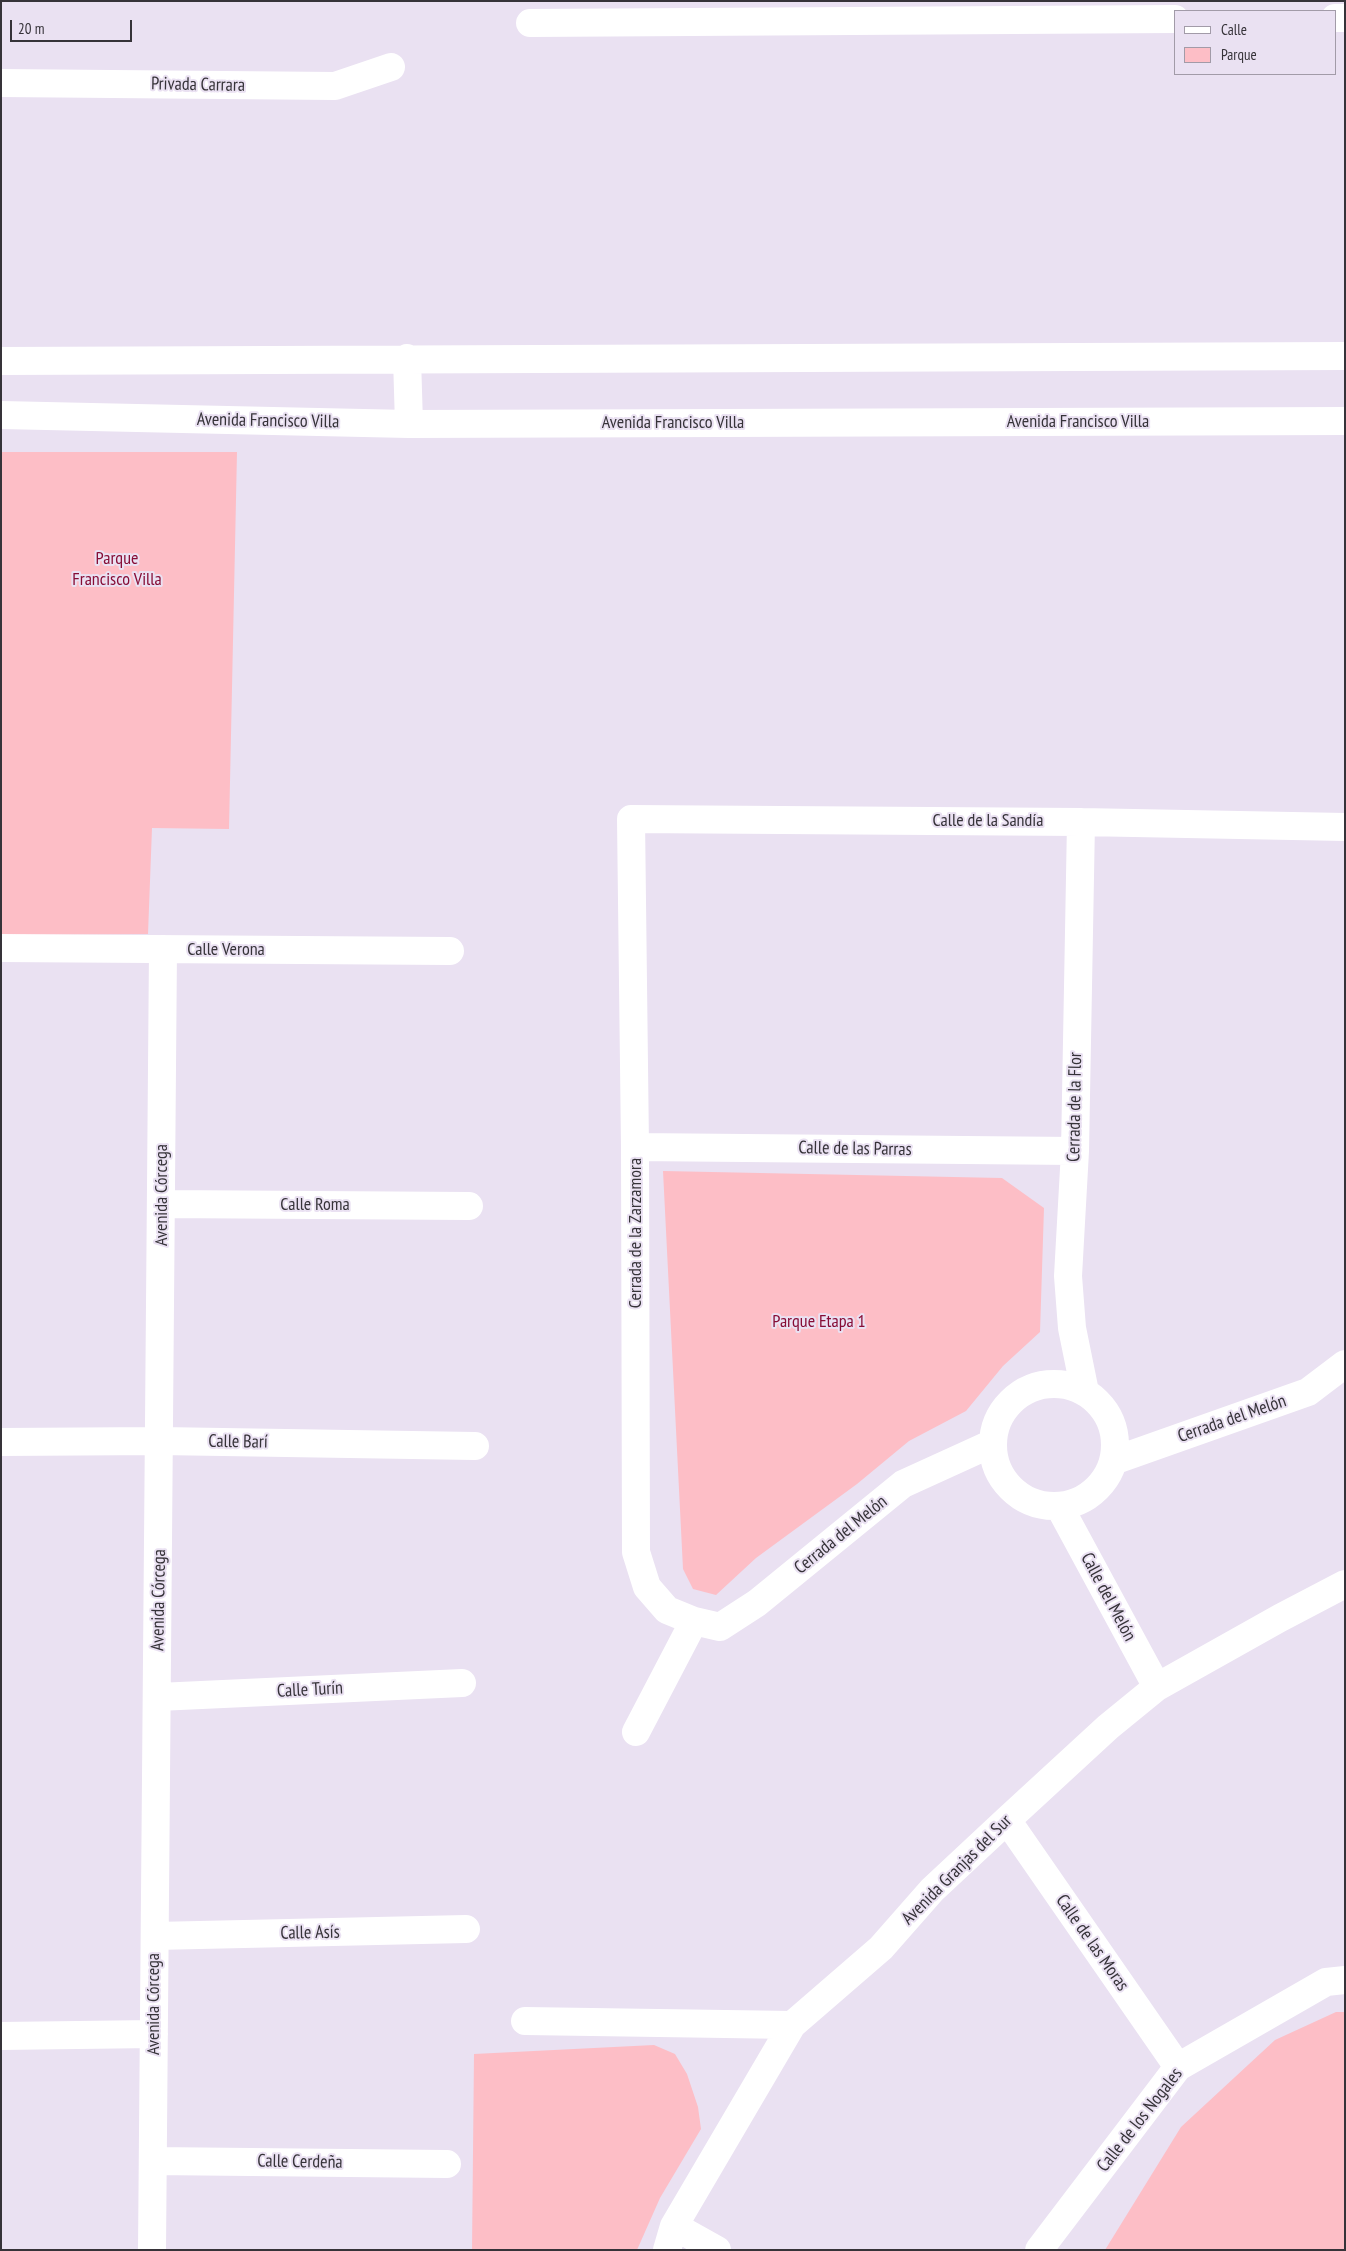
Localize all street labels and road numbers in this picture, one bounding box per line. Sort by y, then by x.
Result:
street label: Privada Carrara [151,73,245,97]
street label: Avenida Francisco Villa [197,409,339,433]
street label: Avenida Francisco Villa [1007,411,1149,433]
street label: Avenida Francisco Villa [602,412,744,434]
street label: Calle de la Sandía [933,810,1043,832]
street label: Calle Verona [187,939,265,961]
street label: Cerrada de la Flor [1063,1052,1087,1162]
street label: Calle de las Parras [798,1137,912,1161]
street label: Avenida Córcega [151,1144,173,1246]
street label: Cerrada de la Zarzamora [625,1158,647,1308]
street label: Calle Roma [280,1194,350,1216]
street label: Cerrada del Melón [1175,1390,1289,1448]
street label: Calle Barí [208,1431,268,1453]
street label: Cerrada del Melón [790,1491,892,1579]
street label: Avenida Córcega [147,1549,171,1651]
street label: Calle del Melón [1076,1549,1140,1645]
street label: Calle Turín [277,1677,343,1703]
street label: Avenida Granjas del Sur [898,1811,1016,1929]
street label: Calle de las Moras [1051,1891,1133,1995]
street label: Calle Asís [280,1922,340,1944]
street label: Avenida Córcega [143,1953,165,2055]
street label: Calle de los Nogales [1093,2064,1187,2176]
street label: Calle Cerdeña [257,2150,343,2174]

